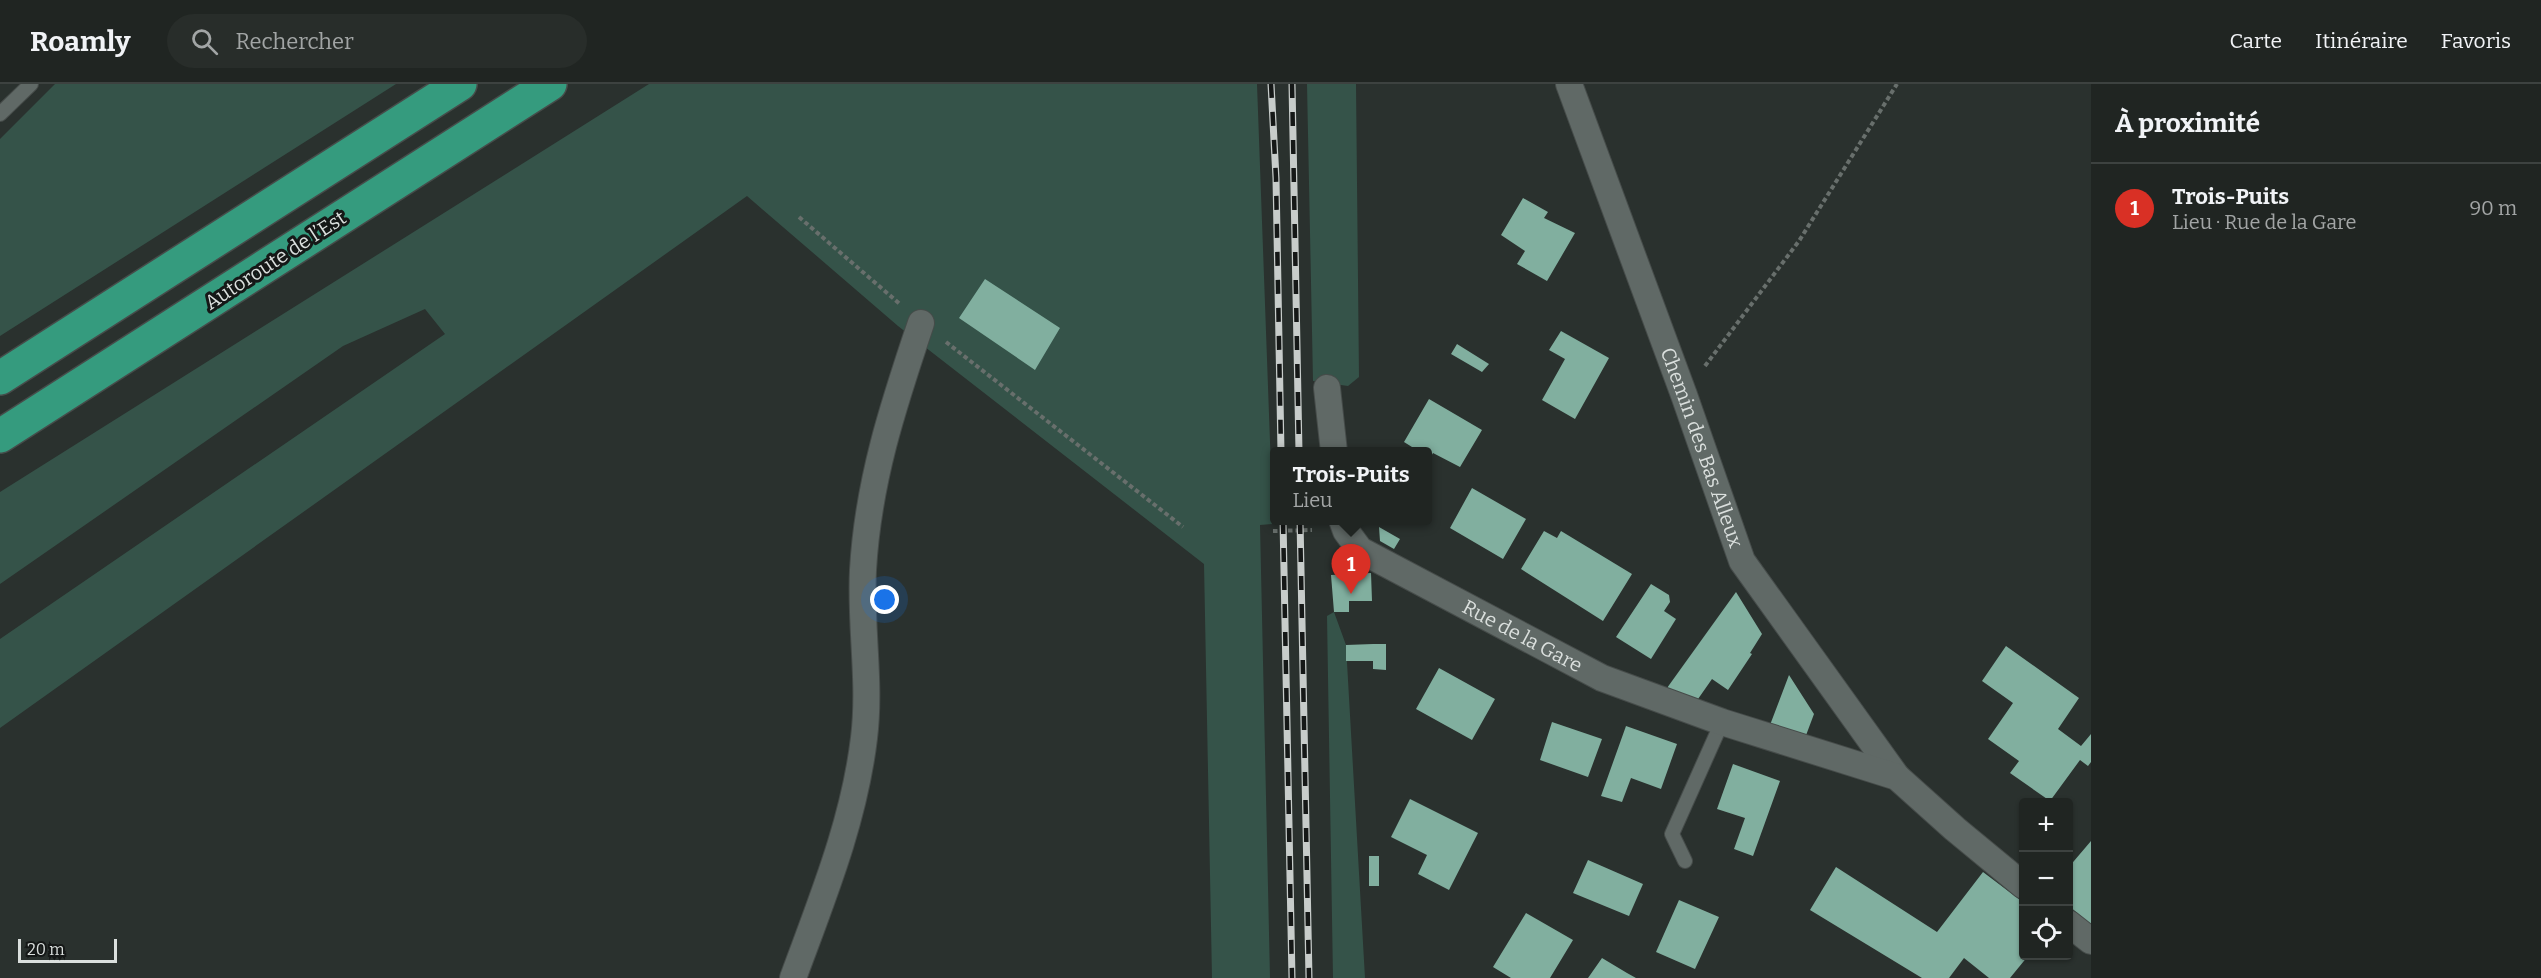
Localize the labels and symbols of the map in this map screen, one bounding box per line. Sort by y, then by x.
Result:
street label: Autoroute de l’Est [200,205,350,315]
street label: Chemin des Bas Alleux [1655,344,1748,551]
pin: 1 [1332,544,1370,594]
your location [870,585,899,614]
street label: Rue de la Gare [1458,594,1586,677]
scale bar [18,936,117,964]

